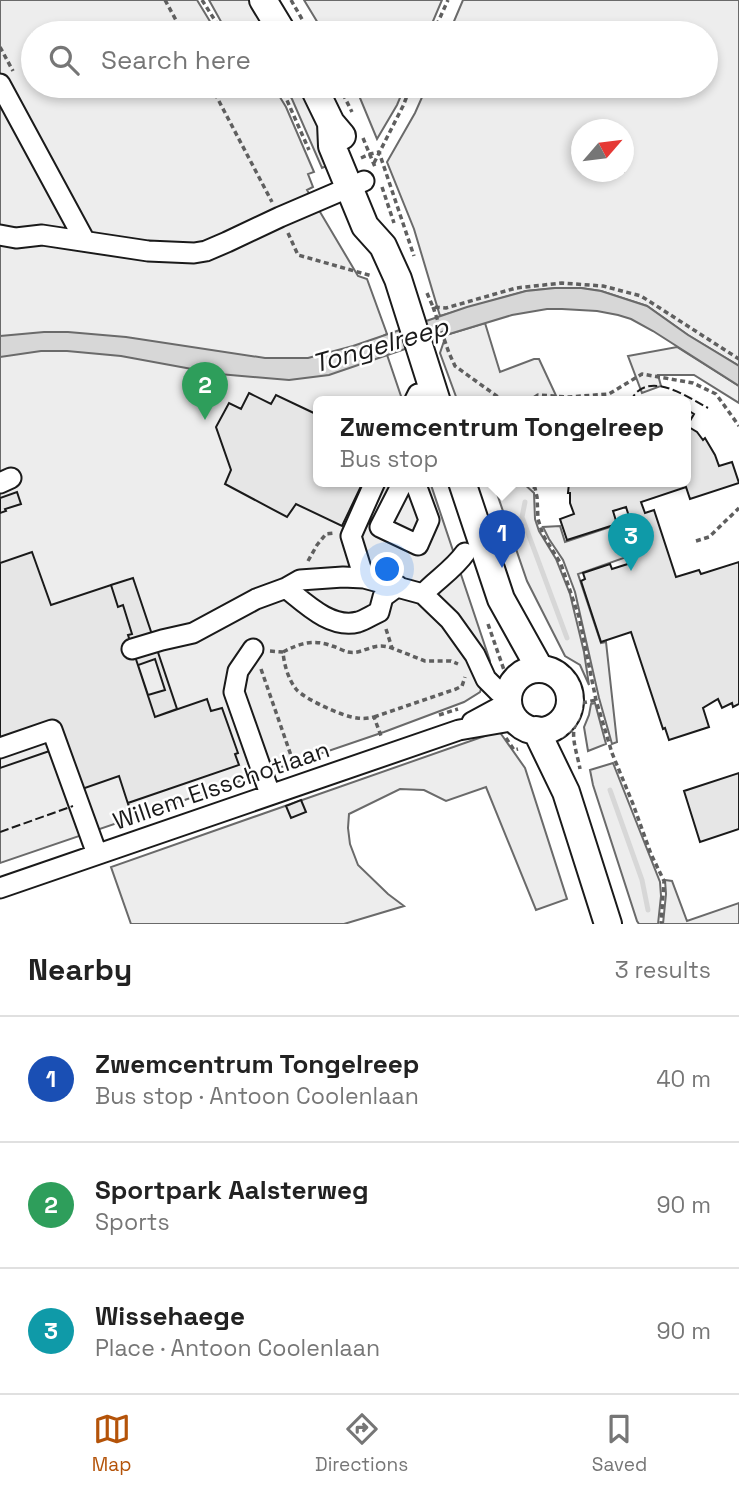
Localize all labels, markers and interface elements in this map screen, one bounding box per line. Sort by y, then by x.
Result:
search box [21,21,718,98]
icon: search [45,41,83,79]
text: Search here [101,43,251,77]
north arrow [571,119,634,182]
water label: Tongelreep [308,309,453,381]
pin: 2 [182,362,228,420]
popup [313,396,691,487]
text: Zwemcentrum Tongelreep [340,410,664,444]
text: Bus stop [340,444,438,474]
pin: 1 [479,510,525,568]
pin: 3 [608,513,654,571]
your location [370,552,404,586]
street label: Willem Elsschotlaan [109,733,333,837]
text: Nearby [28,950,132,989]
text: 3 results [615,955,711,985]
text: Zwemcentrum Tongelreep [95,1047,419,1081]
text: 1 [46,1064,56,1094]
text: 40 m [656,1064,711,1094]
text: Bus stop · Antoon Coolenlaan [95,1081,419,1111]
text: Sportpark Aalsterweg [95,1173,369,1207]
text: 2 [44,1190,58,1220]
text: 90 m [656,1190,711,1220]
text: Sports [95,1207,170,1237]
text: Wissehaege [95,1299,245,1333]
text: 3 [44,1316,58,1346]
text: 90 m [656,1316,711,1346]
text: Place · Antoon Coolenlaan [95,1333,380,1363]
tab: Map [92,1410,131,1477]
tab: Directions [315,1410,408,1477]
tab: Saved [592,1410,647,1477]

